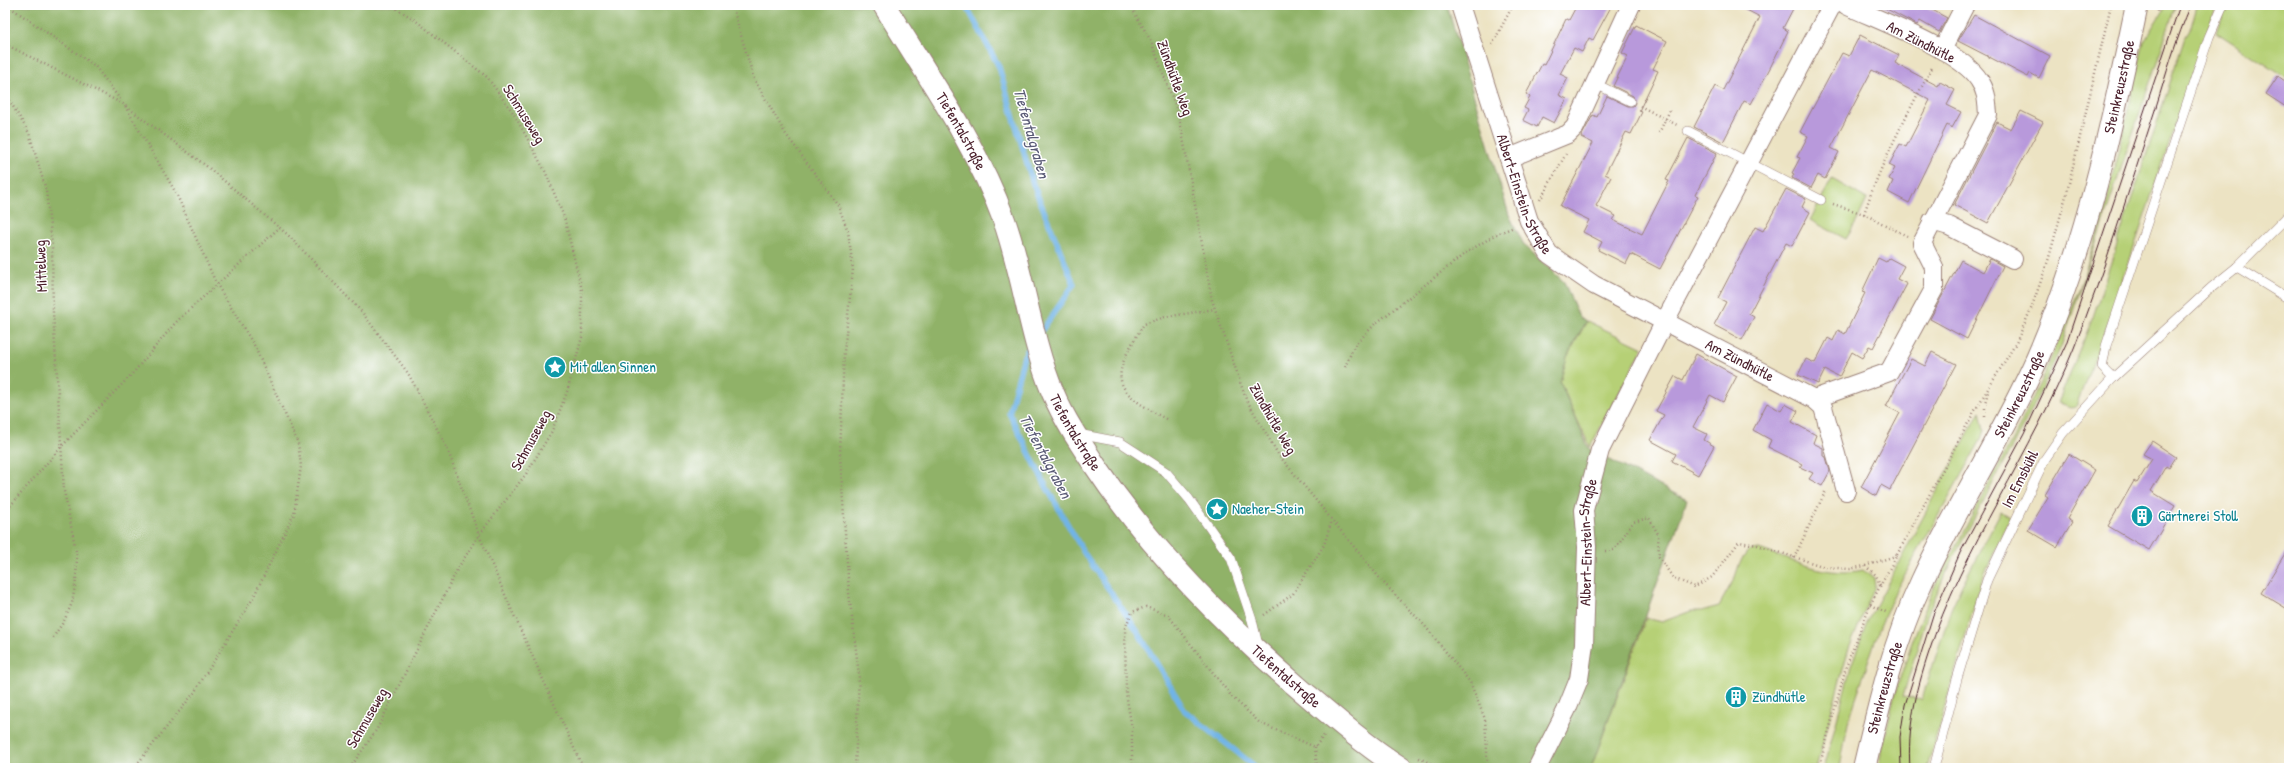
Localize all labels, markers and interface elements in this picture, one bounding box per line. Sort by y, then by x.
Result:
street label: Am Zündhütle [1883,15,1959,68]
street label: Zündhütle Weg [1152,37,1199,119]
street label: Steinkreuzstraße [2098,38,2139,136]
street label: Schmuseweg [498,80,551,148]
water label: Tiefentalgraben [1009,85,1056,182]
street label: Tiefentalstraße [931,88,992,173]
street label: Albert-Einstein-Straße [1492,131,1558,258]
street label: Mittelweg [29,239,52,292]
street label: Am Zündhütle [1702,334,1778,387]
street label: Steinkreuzstraße [1988,347,2050,441]
place icon: Mit allen Sinnen [542,354,568,380]
place label: Mit allen Sinnen [570,356,656,377]
street label: Zündhütle Weg [1245,379,1302,458]
street label: Tiefentalstraße [1045,391,1107,475]
street label: Schmuseweg [505,405,556,474]
water label: Tiefentalgraben [1015,410,1078,504]
street label: Im Emsbühl [1996,446,2043,511]
street label: Albert-Einstein-Straße [1573,476,1602,606]
place icon: Naeher-Stein [1204,496,1230,522]
place label: Naeher-Stein [1232,498,1304,519]
building icon: Gärtnerei Stoll [2129,503,2155,529]
place label: Gärtnerei Stoll [2158,505,2238,526]
street label: Steinkreuzstraße [1861,638,1907,736]
street label: Tiefentalstraße [1247,640,1326,712]
street label: Schmuseweg [341,683,392,752]
building icon: Zündhütle [1723,684,1749,710]
place label: Zündhütle [1752,686,1806,707]

